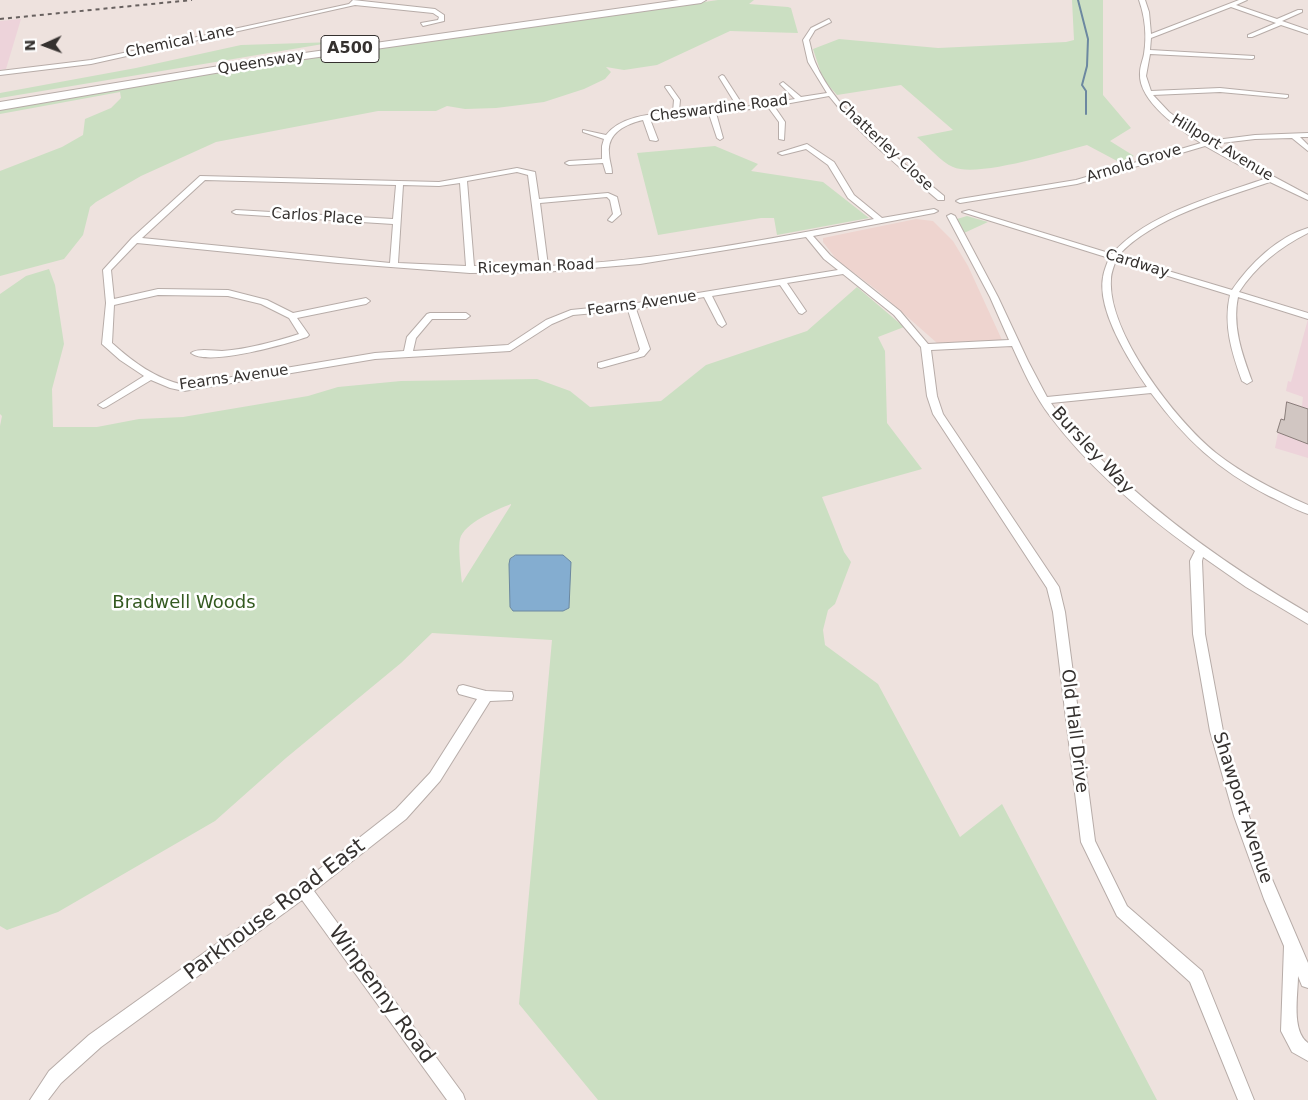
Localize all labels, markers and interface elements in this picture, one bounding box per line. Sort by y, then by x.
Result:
north arrow [20,20,70,70]
street label: Chemical Lane [124,22,236,62]
road number: A500 [321,36,379,62]
text: N [22,39,38,52]
street label: Queensway [216,47,306,79]
street label: Cheswardine Road [649,92,789,126]
street label: Chatterley Close [833,97,937,195]
street label: Hillport Avenue [1168,111,1276,185]
street label: Arnold Grove [1084,141,1184,187]
street label: Carlos Place [271,205,363,229]
street label: Cardway [1103,246,1171,282]
street label: Riceyman Road [477,256,595,278]
street label: Fearns Avenue [586,287,698,321]
street label: Fearns Avenue [178,361,290,395]
street label: Bursley Way [1046,403,1138,499]
park label: Bradwell Woods [112,592,256,614]
street label: Old Hall Drive [1056,668,1092,794]
street label: Shawport Avenue [1207,729,1277,887]
street label: Parkhouse Road East [180,834,370,986]
street label: Winpenny Road [323,921,439,1069]

